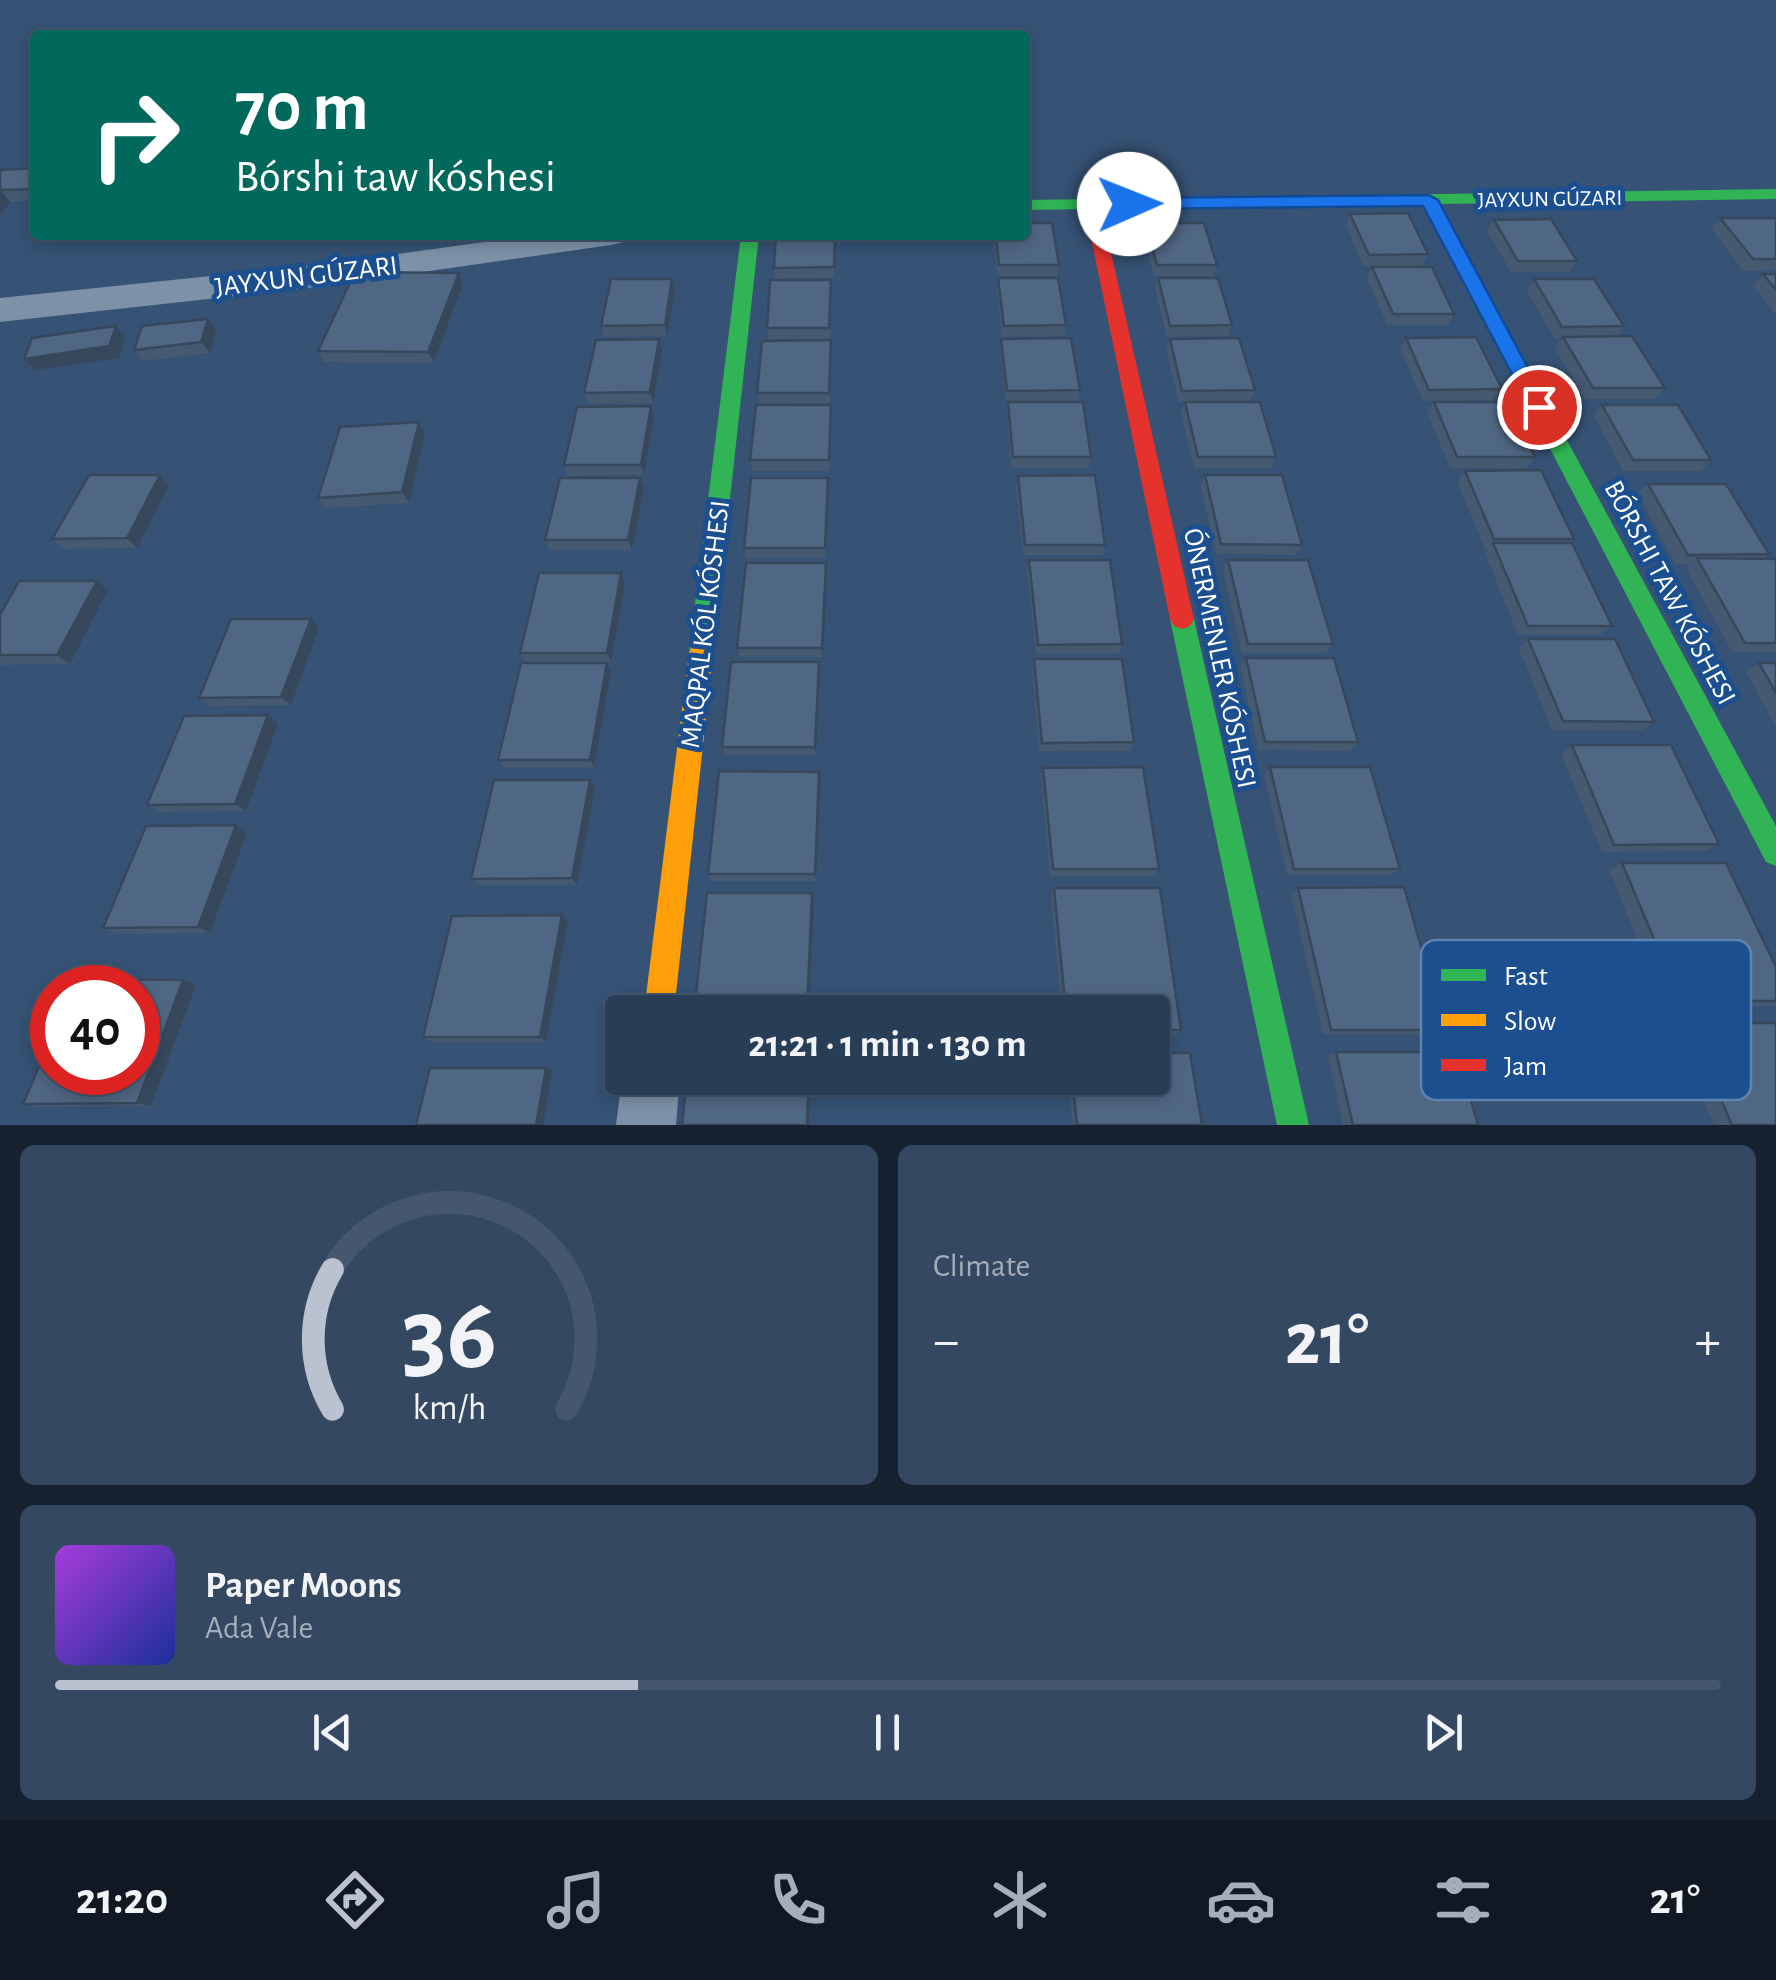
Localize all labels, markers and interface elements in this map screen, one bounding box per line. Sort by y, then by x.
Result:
icon: right [70,70,200,200]
text: 70 m [235,73,369,143]
position arrow [1077,152,1181,256]
text: Bórshi taw kóshesi [235,155,556,200]
street label: JAYXUN GÚZARI [1478,186,1622,211]
street label: JAYXUN GÚZARI [213,249,399,302]
pin [1497,365,1582,450]
icon: arrive [1512,380,1567,435]
street label: BÓRSHI TAW KÓSHESI [1598,475,1743,710]
street label: MAQPAL KÓL KÓSHESI [674,498,735,750]
street label: ÓNERMENLER KÓSHESI [1178,525,1263,791]
legend [1421,940,1751,1100]
text: Fast [1504,963,1548,991]
speed limit sign: 40 [30,965,160,1095]
text: Slow [1504,1008,1556,1036]
text: 21:21 · 1 min · 130 m [748,1026,1027,1064]
text: Jam [1504,1053,1547,1081]
text: Climate [933,1250,1030,1282]
text: 36 [401,1284,497,1388]
text: 21° [1285,1303,1369,1378]
text: − [933,1314,959,1369]
text: + [1695,1314,1721,1369]
text: km/h [412,1390,486,1426]
text: Paper Moons [205,1567,402,1605]
text: Ada Vale [205,1612,313,1644]
icon: previous [305,1705,360,1760]
icon: pause [860,1705,915,1760]
icon: next [1416,1705,1471,1760]
icon: directions [320,1865,390,1935]
icon: music [541,1865,611,1935]
icon: phone [763,1865,833,1935]
icon: climate [985,1865,1055,1935]
icon: car [1206,1865,1276,1935]
icon: filters [1428,1865,1498,1935]
text: 21:20 [76,1877,168,1922]
text: 21° [1650,1877,1700,1922]

